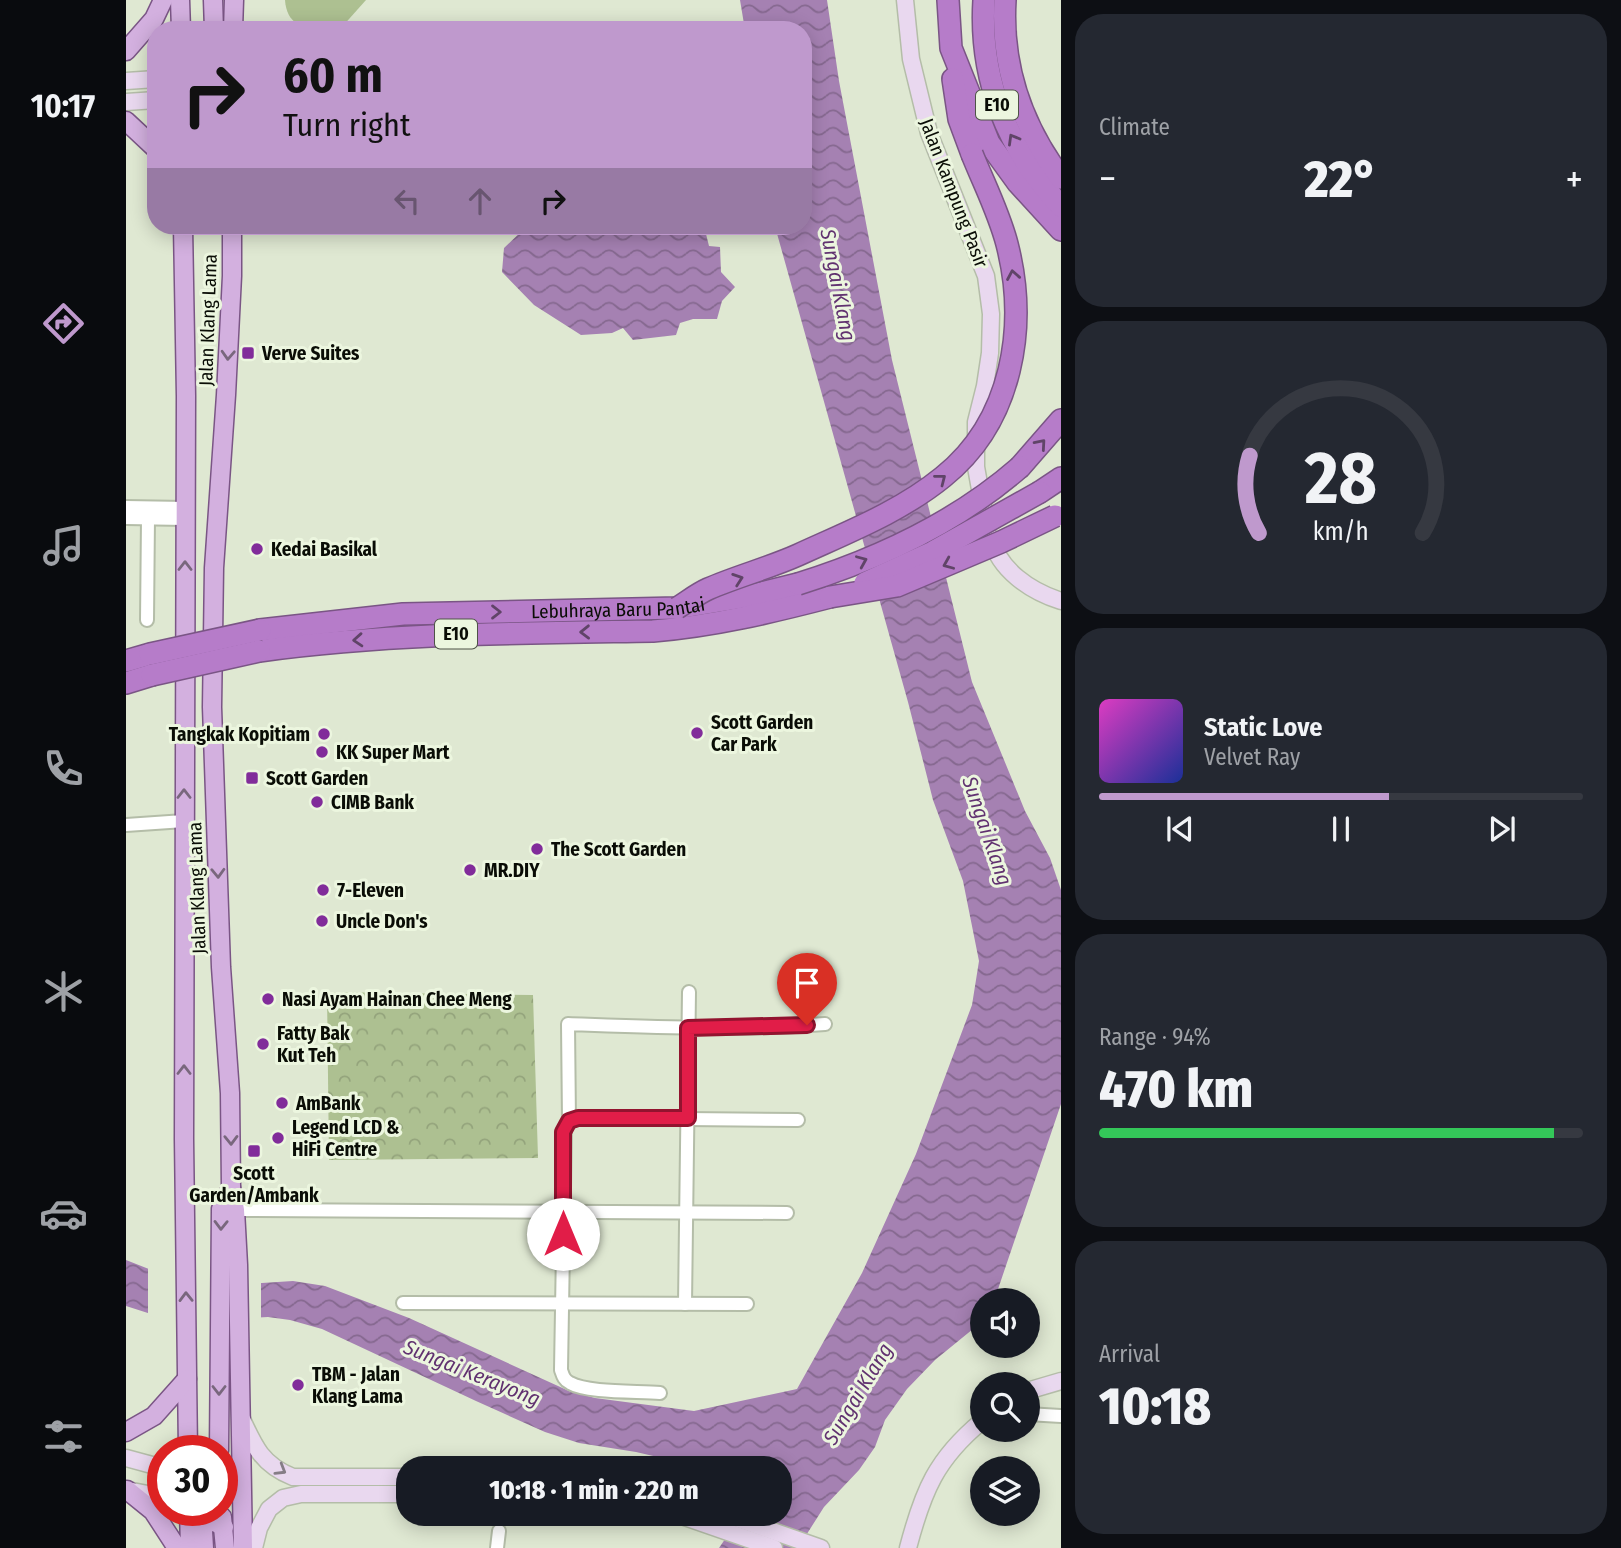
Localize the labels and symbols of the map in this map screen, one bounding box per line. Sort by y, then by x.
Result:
road number: E10 [976,90,1018,120]
street label: Jalan Kampung Pasir [915,115,993,271]
one-way arrow [1008,134,1021,147]
water label: Sungai Klang [814,226,862,343]
street label: Jalan Klang Lama [194,254,222,386]
one-way arrow [1006,269,1021,281]
place label: Verve Suites [261,342,360,365]
marker: Verve Suites [240,345,256,361]
one-way arrow [220,350,235,361]
one-way arrow [1033,439,1045,452]
one-way arrow [933,474,945,487]
place label: Kedai Basikal [271,538,378,561]
marker: Kedai Basikal [249,541,265,557]
one-way arrow [856,556,868,570]
one-way arrow [943,556,955,570]
one-way arrow [177,561,193,571]
one-way arrow [731,573,743,587]
street label: Lebuhraya Baru Pantai [531,592,706,623]
one-way arrow [491,604,501,620]
road number: E10 [435,620,477,648]
one-way arrow [579,624,590,640]
one-way arrow [352,632,363,647]
place label: Scott Garden Car Park [711,711,813,756]
place label: Tangkak Kopitiam [169,723,310,746]
marker: Scott Garden Car Park [689,725,705,741]
marker: Tangkak Kopitiam [316,726,332,742]
place label: KK Super Mart [336,741,450,764]
marker: KK Super Mart [314,744,330,760]
place label: Scott Garden [266,767,368,790]
marker: Scott Garden [244,770,260,786]
water label: Sungai Klang [956,772,1018,889]
one-way arrow [176,788,192,799]
place label: CIMB Bank [331,791,414,814]
marker: CIMB Bank [309,794,325,810]
street label: Jalan Klang Lama [183,822,211,954]
place label: The Scott Garden [551,838,686,861]
marker: The Scott Garden [529,841,545,857]
place label: MR.DIY [484,859,540,882]
marker: MR.DIY [462,862,478,878]
one-way arrow [210,868,225,879]
place label: 7-Eleven [337,879,404,902]
marker: 7-Eleven [315,882,331,898]
place label: Uncle Don's [336,910,428,933]
marker: Uncle Don's [314,913,330,929]
pin [777,953,837,1025]
place label: Nasi Ayam Hainan Chee Meng [282,988,512,1011]
marker: Nasi Ayam Hainan Chee Meng [260,991,276,1007]
place label: Fatty Bak Kut Teh [277,1022,350,1067]
marker: Fatty Bak Kut Teh [255,1036,271,1052]
one-way arrow [176,1065,192,1075]
place label: AmBank [295,1092,361,1115]
marker: AmBank [274,1095,290,1111]
place label: Legend LCD & HiFi Centre [292,1116,399,1161]
marker: Legend LCD & HiFi Centre [270,1130,286,1146]
one-way arrow [223,1136,239,1146]
marker: Scott Garden/Ambank [246,1143,262,1159]
place label: Scott Garden/Ambank [189,1162,319,1207]
position arrow [526,1197,600,1271]
one-way arrow [213,1220,229,1231]
one-way arrow [178,1291,194,1302]
water label: Sungai Kerayong [399,1333,544,1412]
water label: Sungai Klang [817,1339,898,1450]
place label: TBM - Jalan Klang Lama [312,1363,403,1408]
marker: TBM - Jalan Klang Lama [290,1377,306,1393]
one-way arrow [211,1385,227,1396]
speed limit sign: 30 [147,1435,238,1526]
one-way arrow [273,1462,286,1475]

